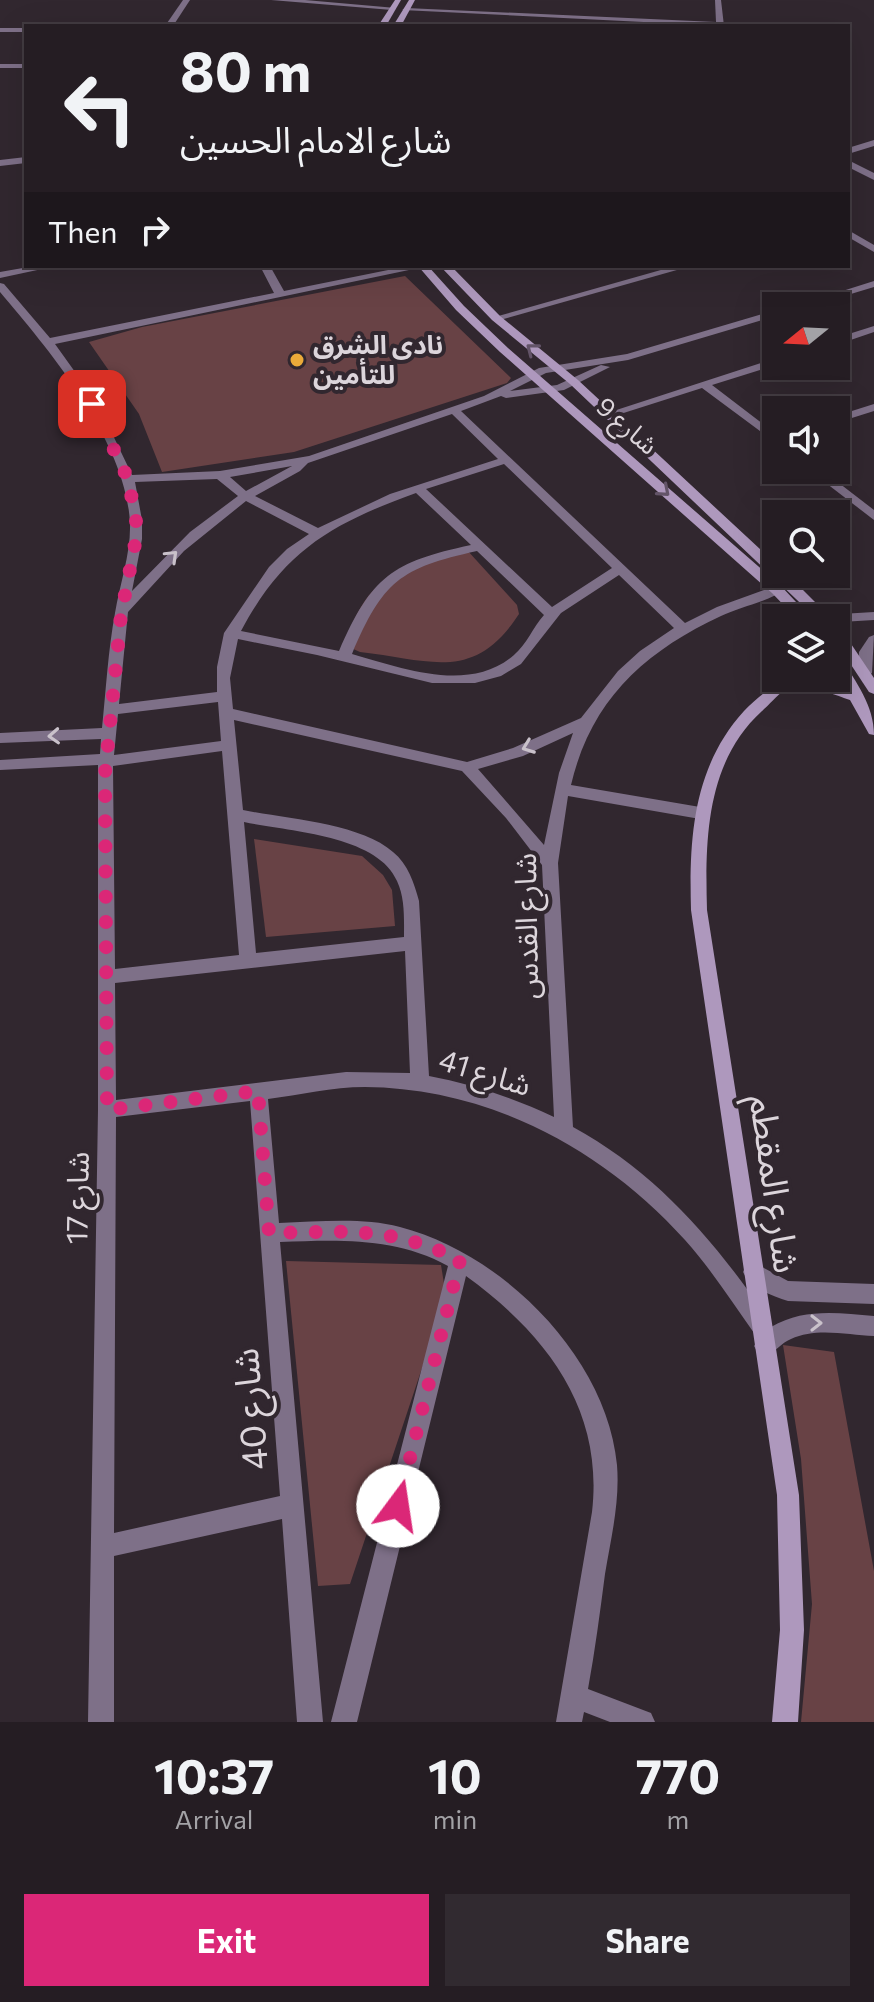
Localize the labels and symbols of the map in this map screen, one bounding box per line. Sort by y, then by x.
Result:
north arrow [762,292,850,380]
place label: نادى الشرق للتأمين [313,328,443,390]
one-way arrow [526,344,541,358]
marker: نادى الشرق للتأمين [288,351,306,369]
pin [58,370,126,438]
street label: شارع 9 [588,390,665,464]
one-way arrow [655,481,670,495]
one-way arrow [163,551,177,565]
one-way arrow [47,727,60,744]
one-way arrow [522,738,536,754]
street label: شارع القدس [505,853,550,999]
street label: شارع 41 [434,1039,536,1108]
street label: شارع المقطم [735,1092,811,1277]
street label: شارع 17 [56,1151,101,1245]
one-way arrow [810,1314,823,1332]
street label: شارع 40 [221,1346,282,1472]
position arrow [356,1464,440,1548]

